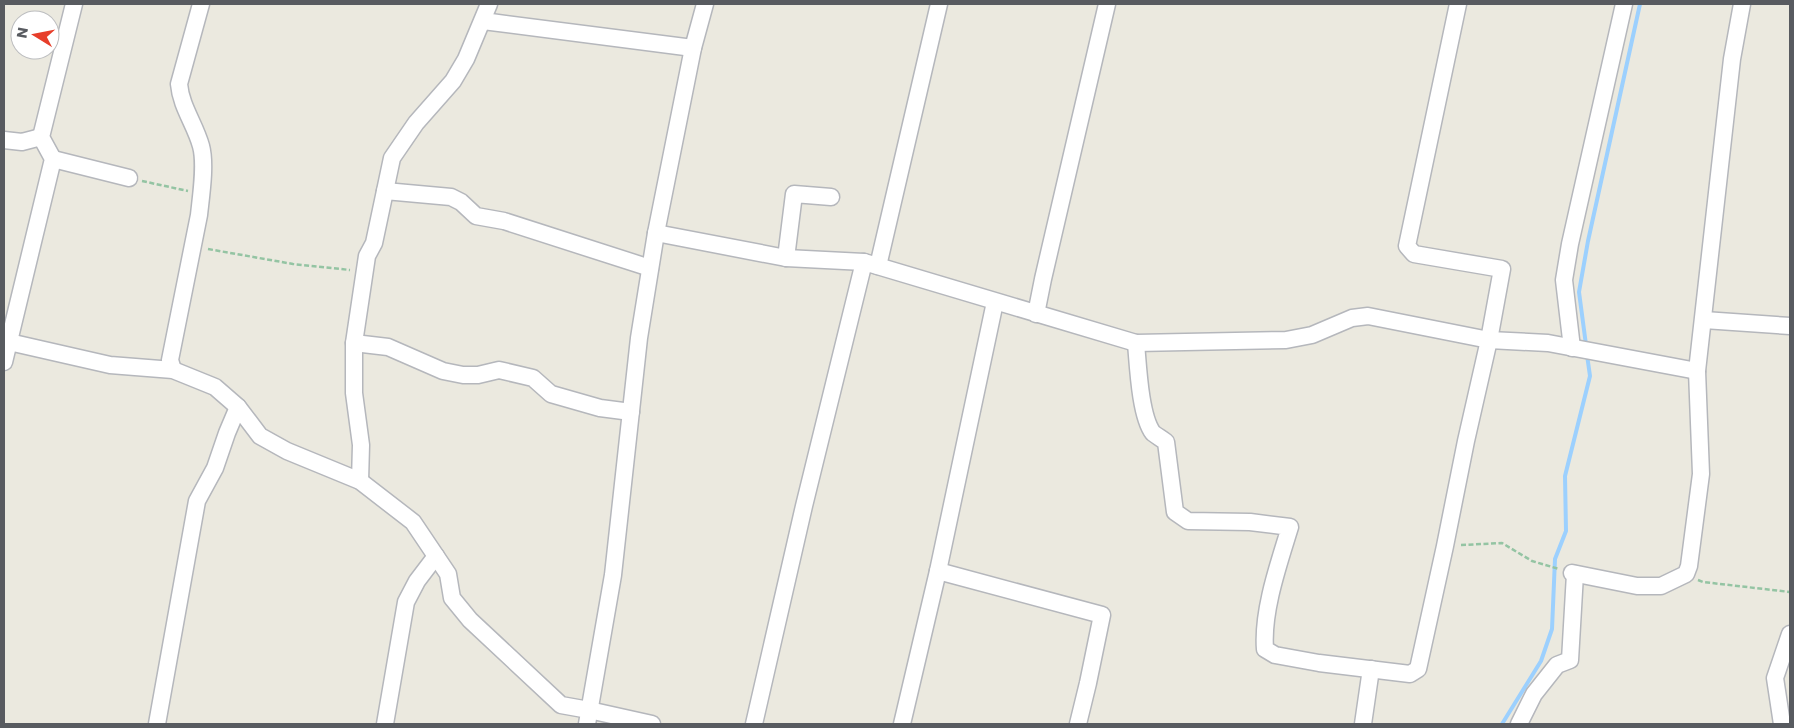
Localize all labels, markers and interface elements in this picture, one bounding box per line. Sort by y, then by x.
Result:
north arrow [10,10,60,60]
text: N [11,26,33,40]

